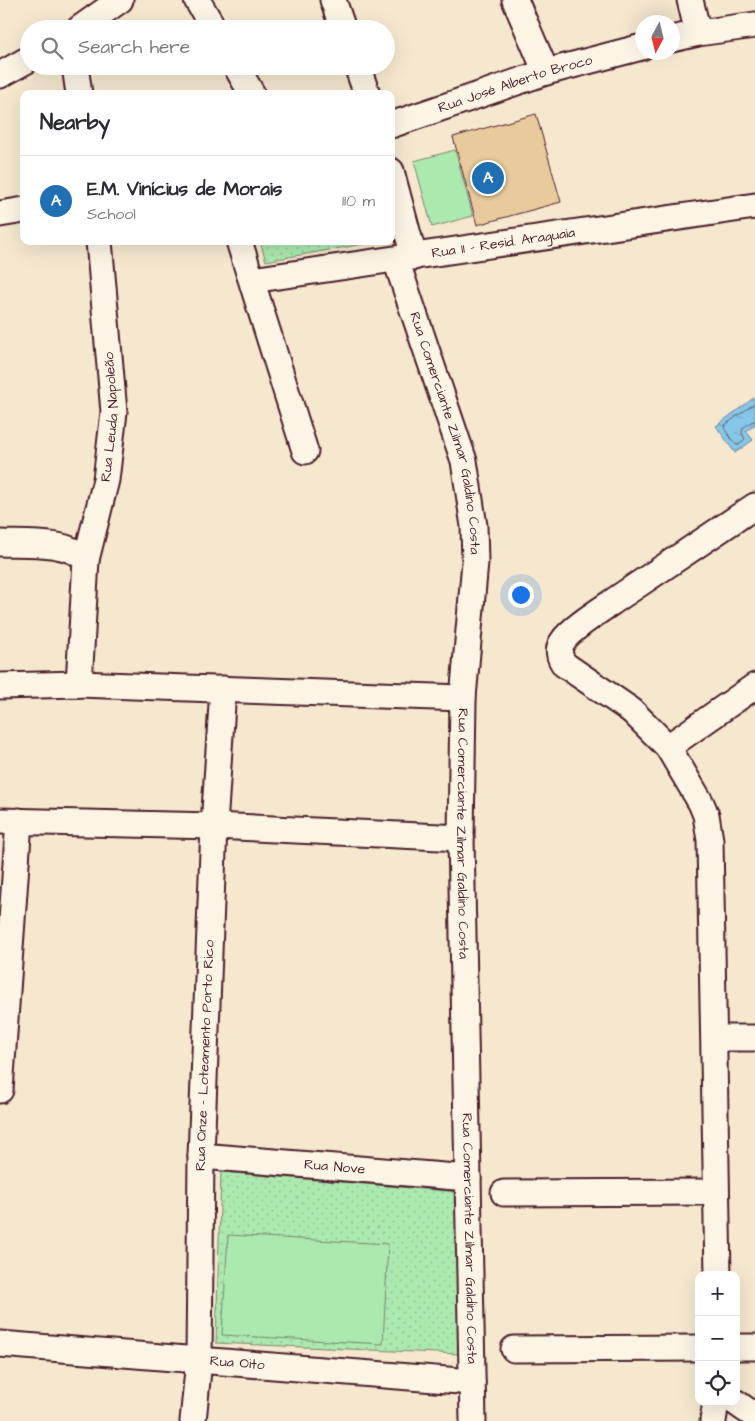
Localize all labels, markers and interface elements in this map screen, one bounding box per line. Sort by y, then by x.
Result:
north arrow [635,15,680,60]
search box [20,20,395,75]
icon: search [38,34,66,62]
text: Search here [78,34,190,61]
street label: Rua José Alberto Broco [435,50,595,118]
text: Nearby [40,108,110,137]
pin: A [472,159,504,197]
text: E.M. Vinícius de Morais [87,176,282,203]
text: A [51,190,61,212]
text: 110 m [342,190,375,212]
text: School [87,203,136,225]
street label: Rua 11 - Resid. Araguaia [430,223,576,263]
street label: Rua Comerciante Zilmar Galdino Costa [404,309,485,555]
street label: Rua Leuda Napoleão [96,351,124,483]
your location [508,582,534,608]
street label: Rua Comerciante Zilmar Galdino Costa [451,708,473,959]
street label: Rua Onze - Loteamento Porto Rico [191,939,220,1171]
street label: Rua Comerciante Zilmar Galdino Costa [457,1113,482,1364]
street label: Rua Nove [303,1155,366,1180]
map controls [695,1271,740,1406]
button: + [695,1271,740,1316]
button: − [695,1316,740,1361]
street label: Rua Oito [209,1351,266,1375]
button: locate [695,1361,740,1406]

